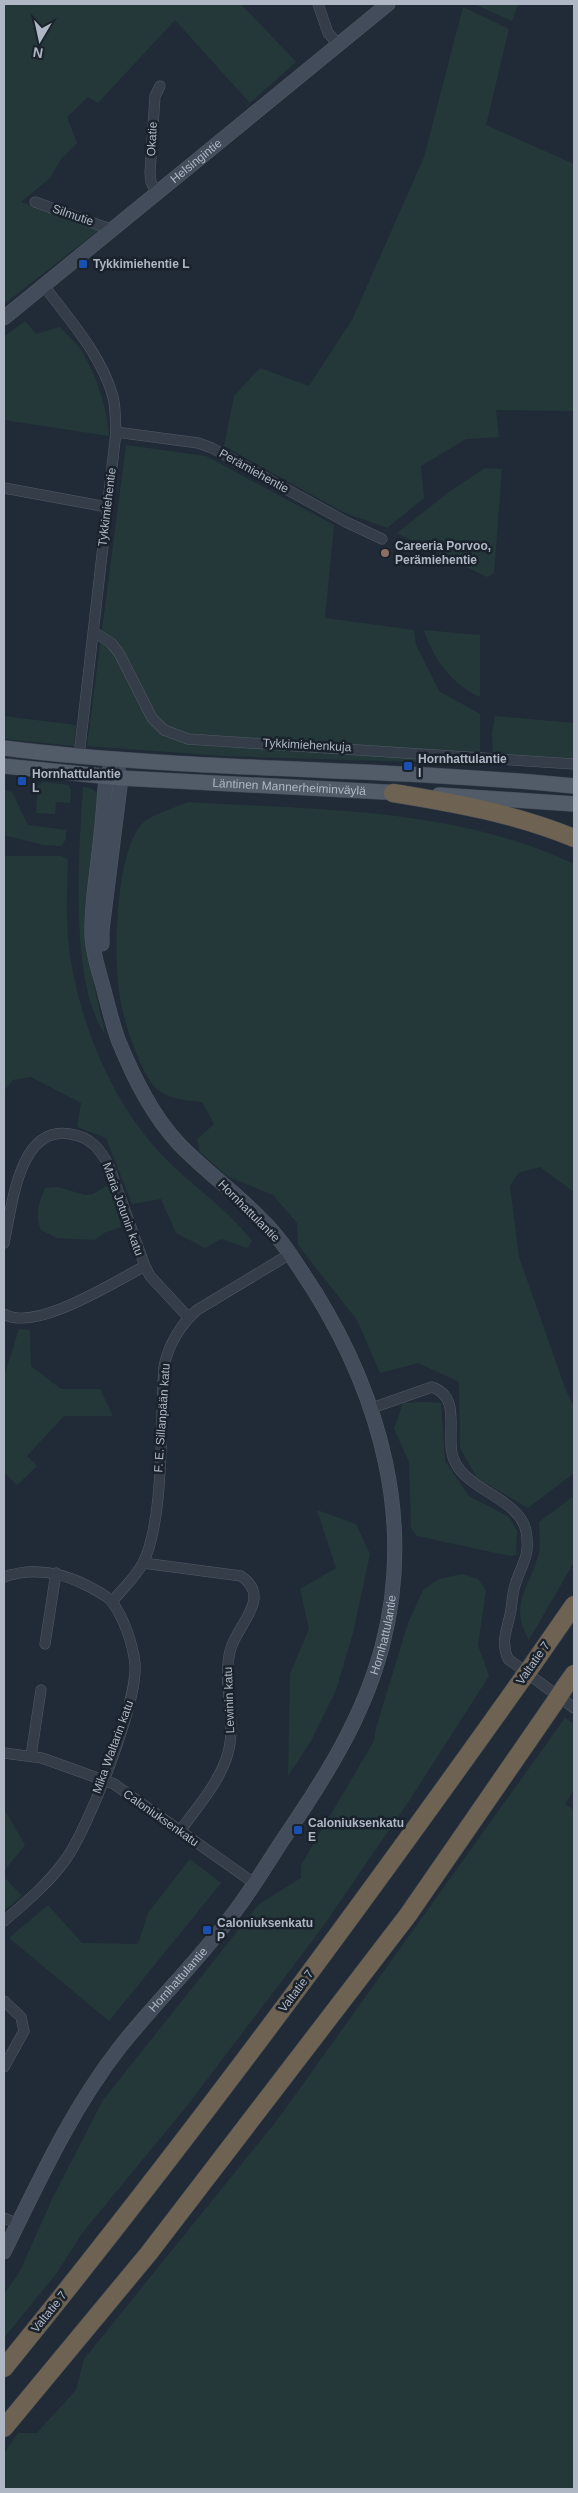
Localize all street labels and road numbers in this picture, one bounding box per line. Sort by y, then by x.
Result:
street label: Okatie [144,121,160,157]
street label: Helsingintie [168,136,225,186]
street label: Silmutie [51,201,96,229]
street label: Perämiehentie [217,446,292,496]
street label: Tykkimiehentie [95,466,119,547]
street label: Tykkimiehenkuja [262,736,352,754]
street label: Läntinen Mannerheiminväylä [212,776,367,798]
street label: Maria Jotunin katu [100,1161,146,1257]
street label: Hornhattulantie [215,1177,283,1245]
street label: F. E. Sillanpään katu [151,1363,173,1473]
street label: Hornhattulantie [367,1594,399,1677]
street label: Valtatie 7 [513,1639,553,1687]
street label: Lewinin katu [221,1666,237,1734]
street label: Mika Waltarin katu [90,1698,136,1796]
street label: Caloniuksenkatu [121,1787,201,1849]
street label: Hornhattulantie [146,1944,211,2015]
street label: Valtatie 7 [276,1967,317,2015]
street label: Valtatie 7 [28,2288,70,2336]

